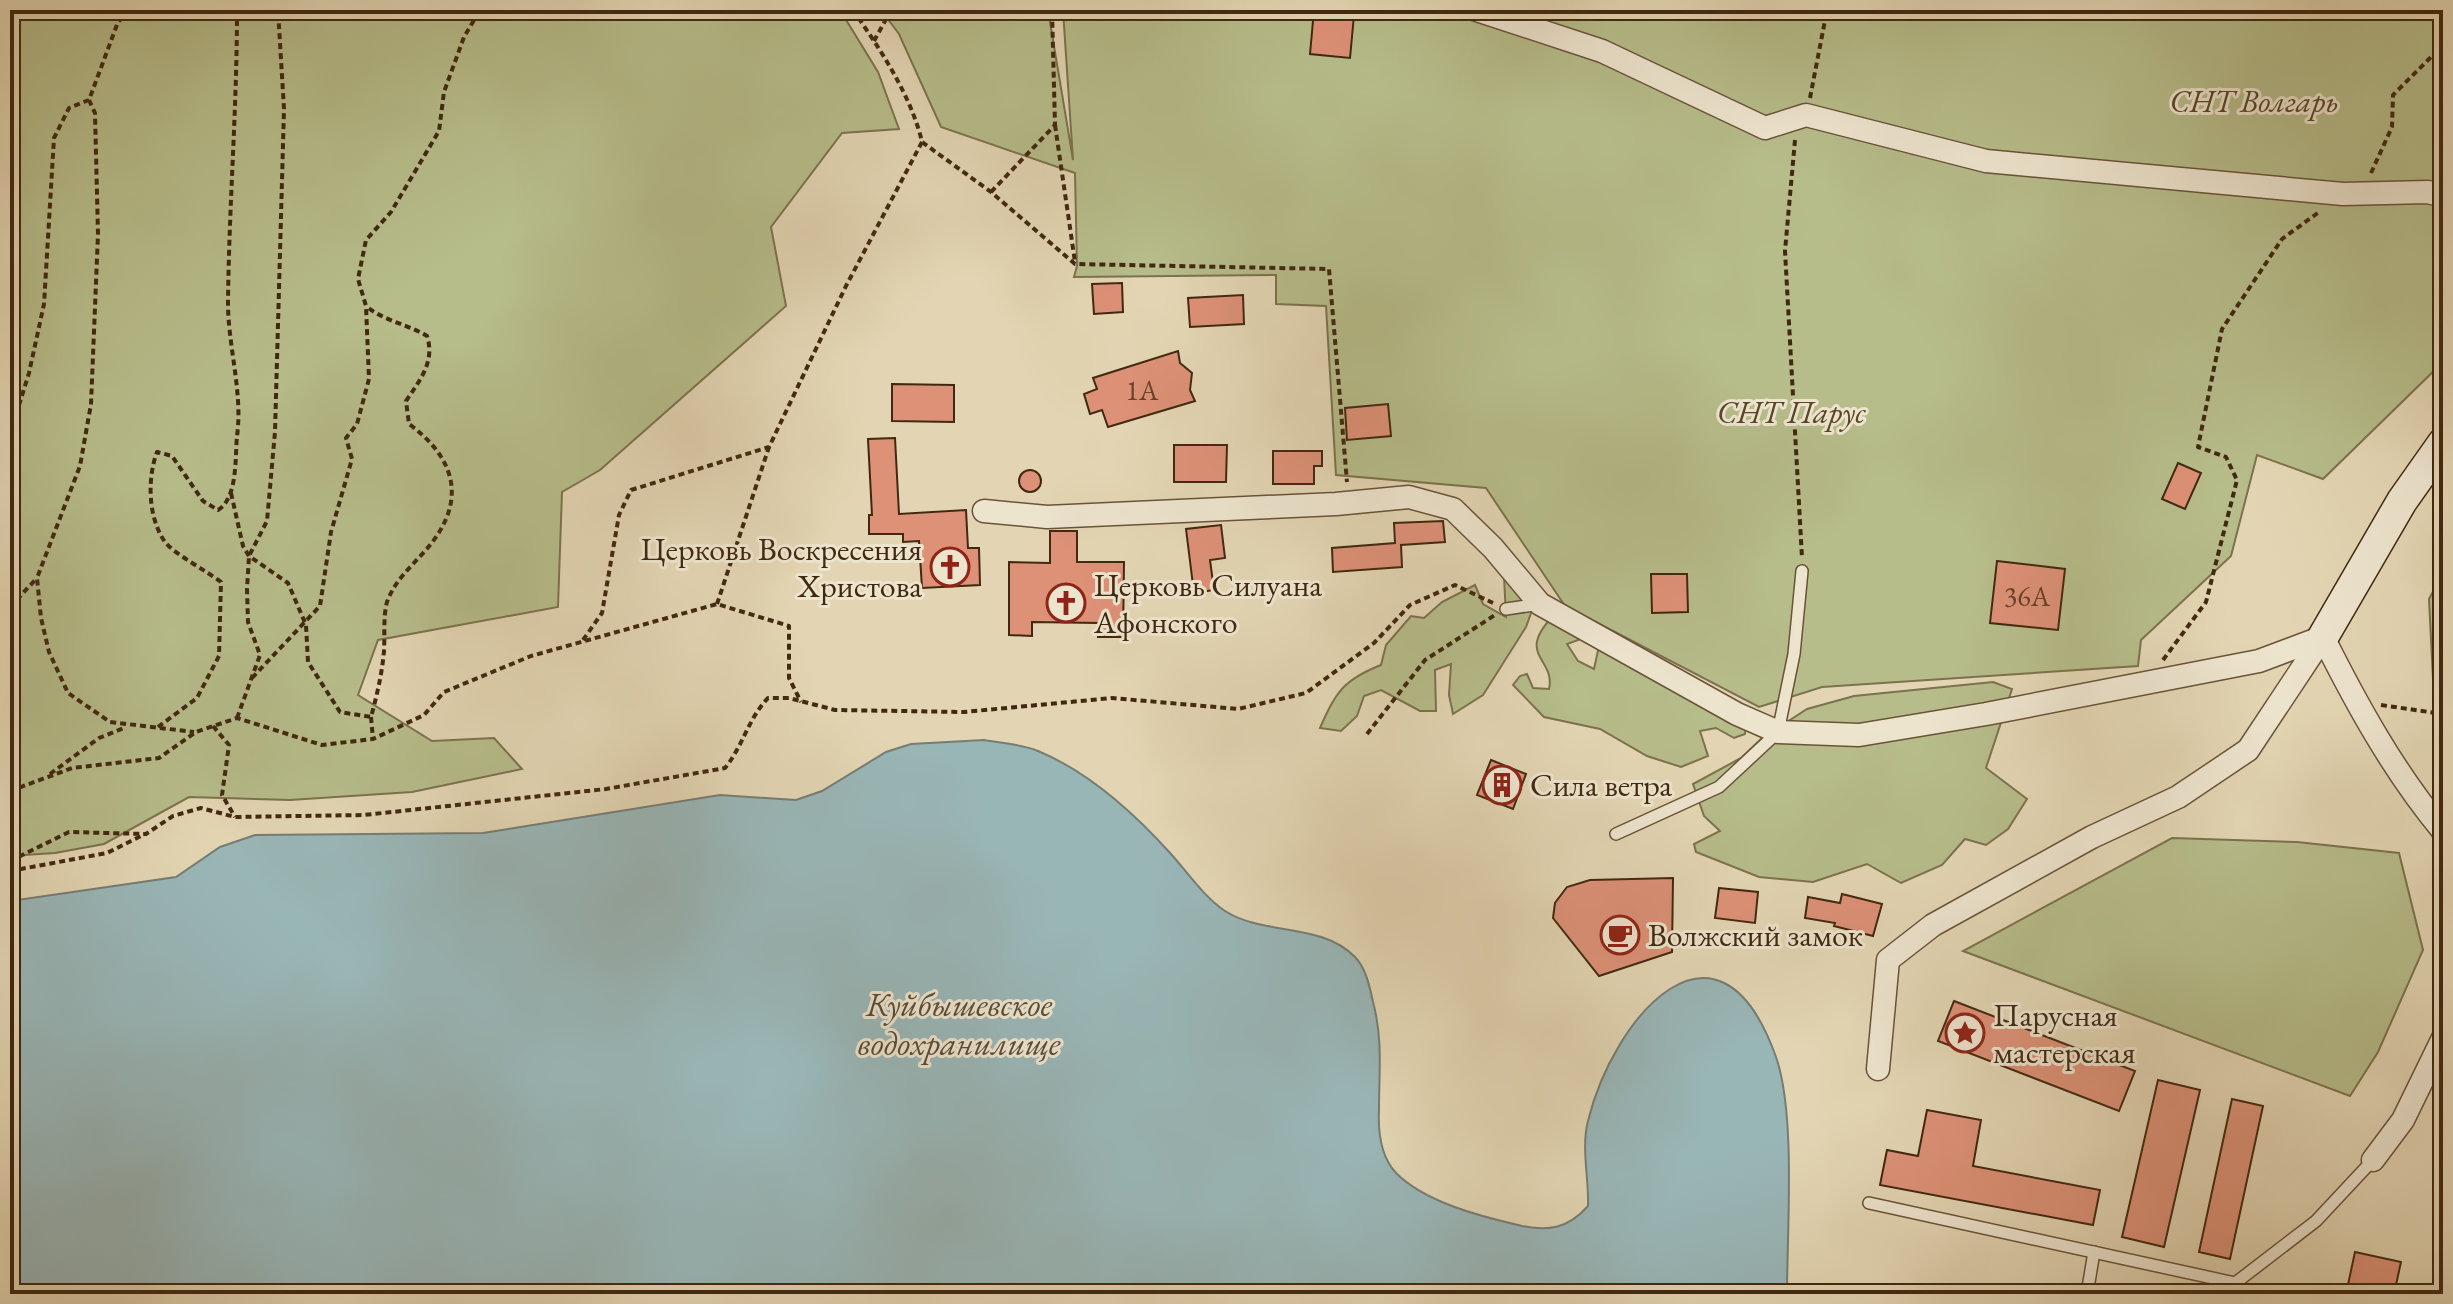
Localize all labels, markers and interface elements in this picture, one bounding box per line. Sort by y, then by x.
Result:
park label: СНТ Волгарь [2170,80,2338,122]
house number: 1А [1126,372,1159,408]
park label: СНТ Парус [1717,391,1866,433]
place label: Церковь Воскресения Христова [641,528,922,607]
church icon: Церковь Воскресения Христова [929,546,971,588]
place label: Церковь Силуана Афонского [1093,564,1322,643]
house number: 36А [2004,578,2051,614]
church icon: Церковь Силуана Афонского [1045,582,1087,624]
building icon: Сила ветра [1481,764,1523,806]
place label: Сила ветра [1530,764,1672,806]
cafe icon: Волжский замок [1599,914,1641,956]
place label: Волжский замок [1648,914,1863,956]
water label: Куйбышевское водохранилище [858,982,1061,1065]
place label: Парусная мастерская [1993,994,2135,1073]
place icon: Парусная мастерская [1944,1012,1986,1054]

